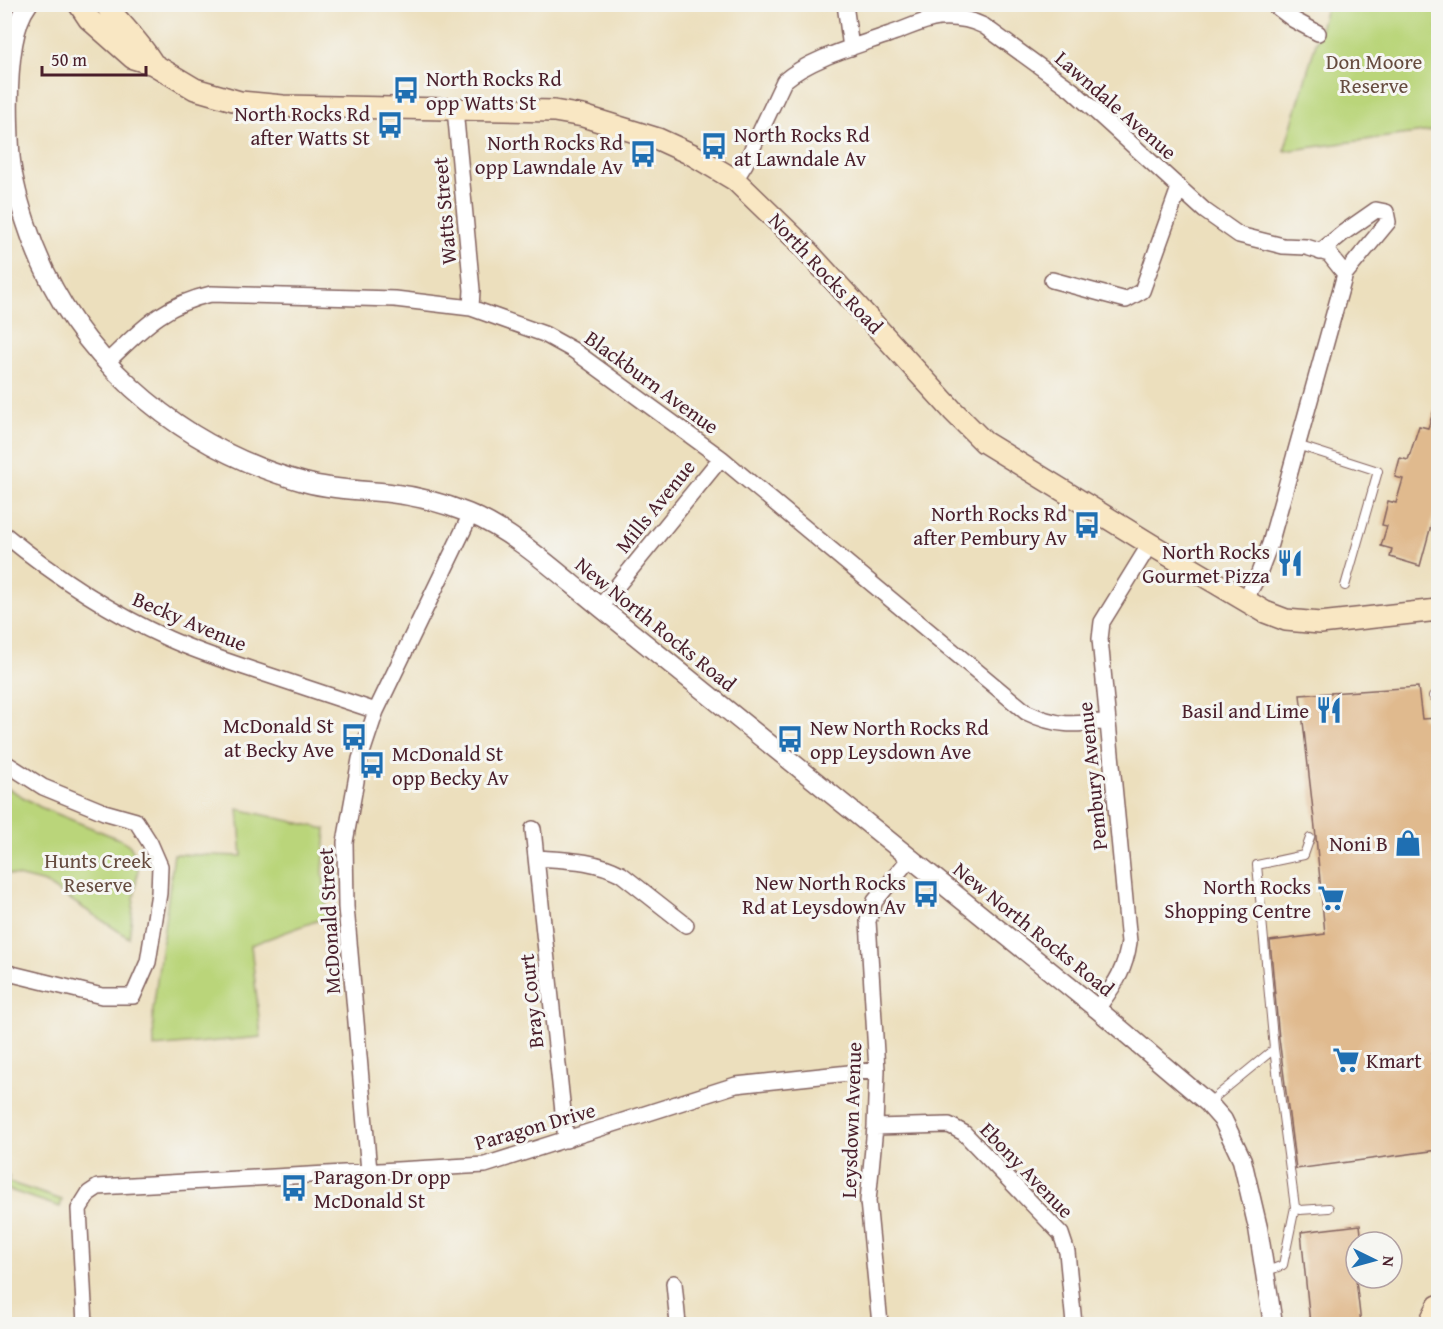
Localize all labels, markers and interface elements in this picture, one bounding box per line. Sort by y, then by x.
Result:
scale bar [42,39,146,77]
street label: Lawndale Avenue [1048,43,1184,167]
text: 50 m [51,46,87,73]
park label: Don Moore Reserve [1326,46,1423,101]
place label: North Rocks Rd opp Watts St [426,63,562,118]
bus stop icon: North Rocks Rd opp Watts St [391,75,421,105]
place label: North Rocks Rd after Watts St [234,98,371,153]
bus stop icon: North Rocks Rd after Watts St [375,110,405,140]
place label: North Rocks Rd at Lawndale Av [734,119,870,174]
place label: North Rocks Rd opp Lawndale Av [475,127,624,182]
bus stop icon: North Rocks Rd at Lawndale Av [699,131,729,161]
bus stop icon: North Rocks Rd opp Lawndale Av [628,139,658,169]
street label: Watts Street [424,155,464,266]
street label: North Rocks Road [761,205,891,341]
street label: Blackburn Avenue [578,323,726,441]
street label: Mills Avenue [608,452,702,559]
place label: North Rocks Rd after Pembury Av [913,498,1068,553]
bus stop icon: North Rocks Rd after Pembury Av [1072,510,1102,540]
place label: North Rocks Gourmet Pizza [1142,536,1270,591]
restaurant icon: North Rocks Gourmet Pizza [1275,548,1305,578]
street label: New North Rocks Road [569,549,744,699]
street label: Becky Avenue [128,583,252,659]
place label: Basil and Lime [1182,695,1309,726]
restaurant icon: Basil and Lime [1314,695,1344,725]
street label: Pembury Avenue [1069,700,1115,852]
place label: McDonald St at Becky Ave [223,710,335,765]
place label: New North Rocks Rd opp Leysdown Ave [810,712,990,767]
bus stop icon: McDonald St at Becky Ave [339,722,369,752]
bus stop icon: New North Rocks Rd opp Leysdown Ave [775,724,805,754]
place label: McDonald St opp Becky Av [392,738,509,793]
bus stop icon: McDonald St opp Becky Av [357,750,387,780]
place label: Noni B [1329,828,1388,859]
shop icon: Noni B [1393,828,1423,858]
park label: Hunts Creek Reserve [44,845,152,900]
street label: McDonald Street [310,846,348,995]
street label: New North Rocks Road [947,854,1122,1004]
place label: New North Rocks Rd at Leysdown Av [742,867,907,922]
place label: North Rocks Shopping Centre [1164,871,1311,926]
bus stop icon: New North Rocks Rd at Leysdown Av [911,879,941,909]
supermarket icon: North Rocks Shopping Centre [1316,883,1346,913]
street label: Bray Court [511,952,551,1050]
street label: Leysdown Avenue [833,1041,869,1199]
supermarket icon: Kmart [1331,1045,1361,1075]
place label: Kmart [1366,1045,1422,1076]
street label: Paragon Drive [471,1094,599,1158]
street label: Ebony Avenue [973,1115,1081,1225]
place label: Paragon Dr opp McDonald St [314,1161,451,1216]
bus stop icon: Paragon Dr opp McDonald St [279,1173,309,1203]
north arrow [1344,1230,1404,1290]
text: N [1376,1255,1401,1268]

